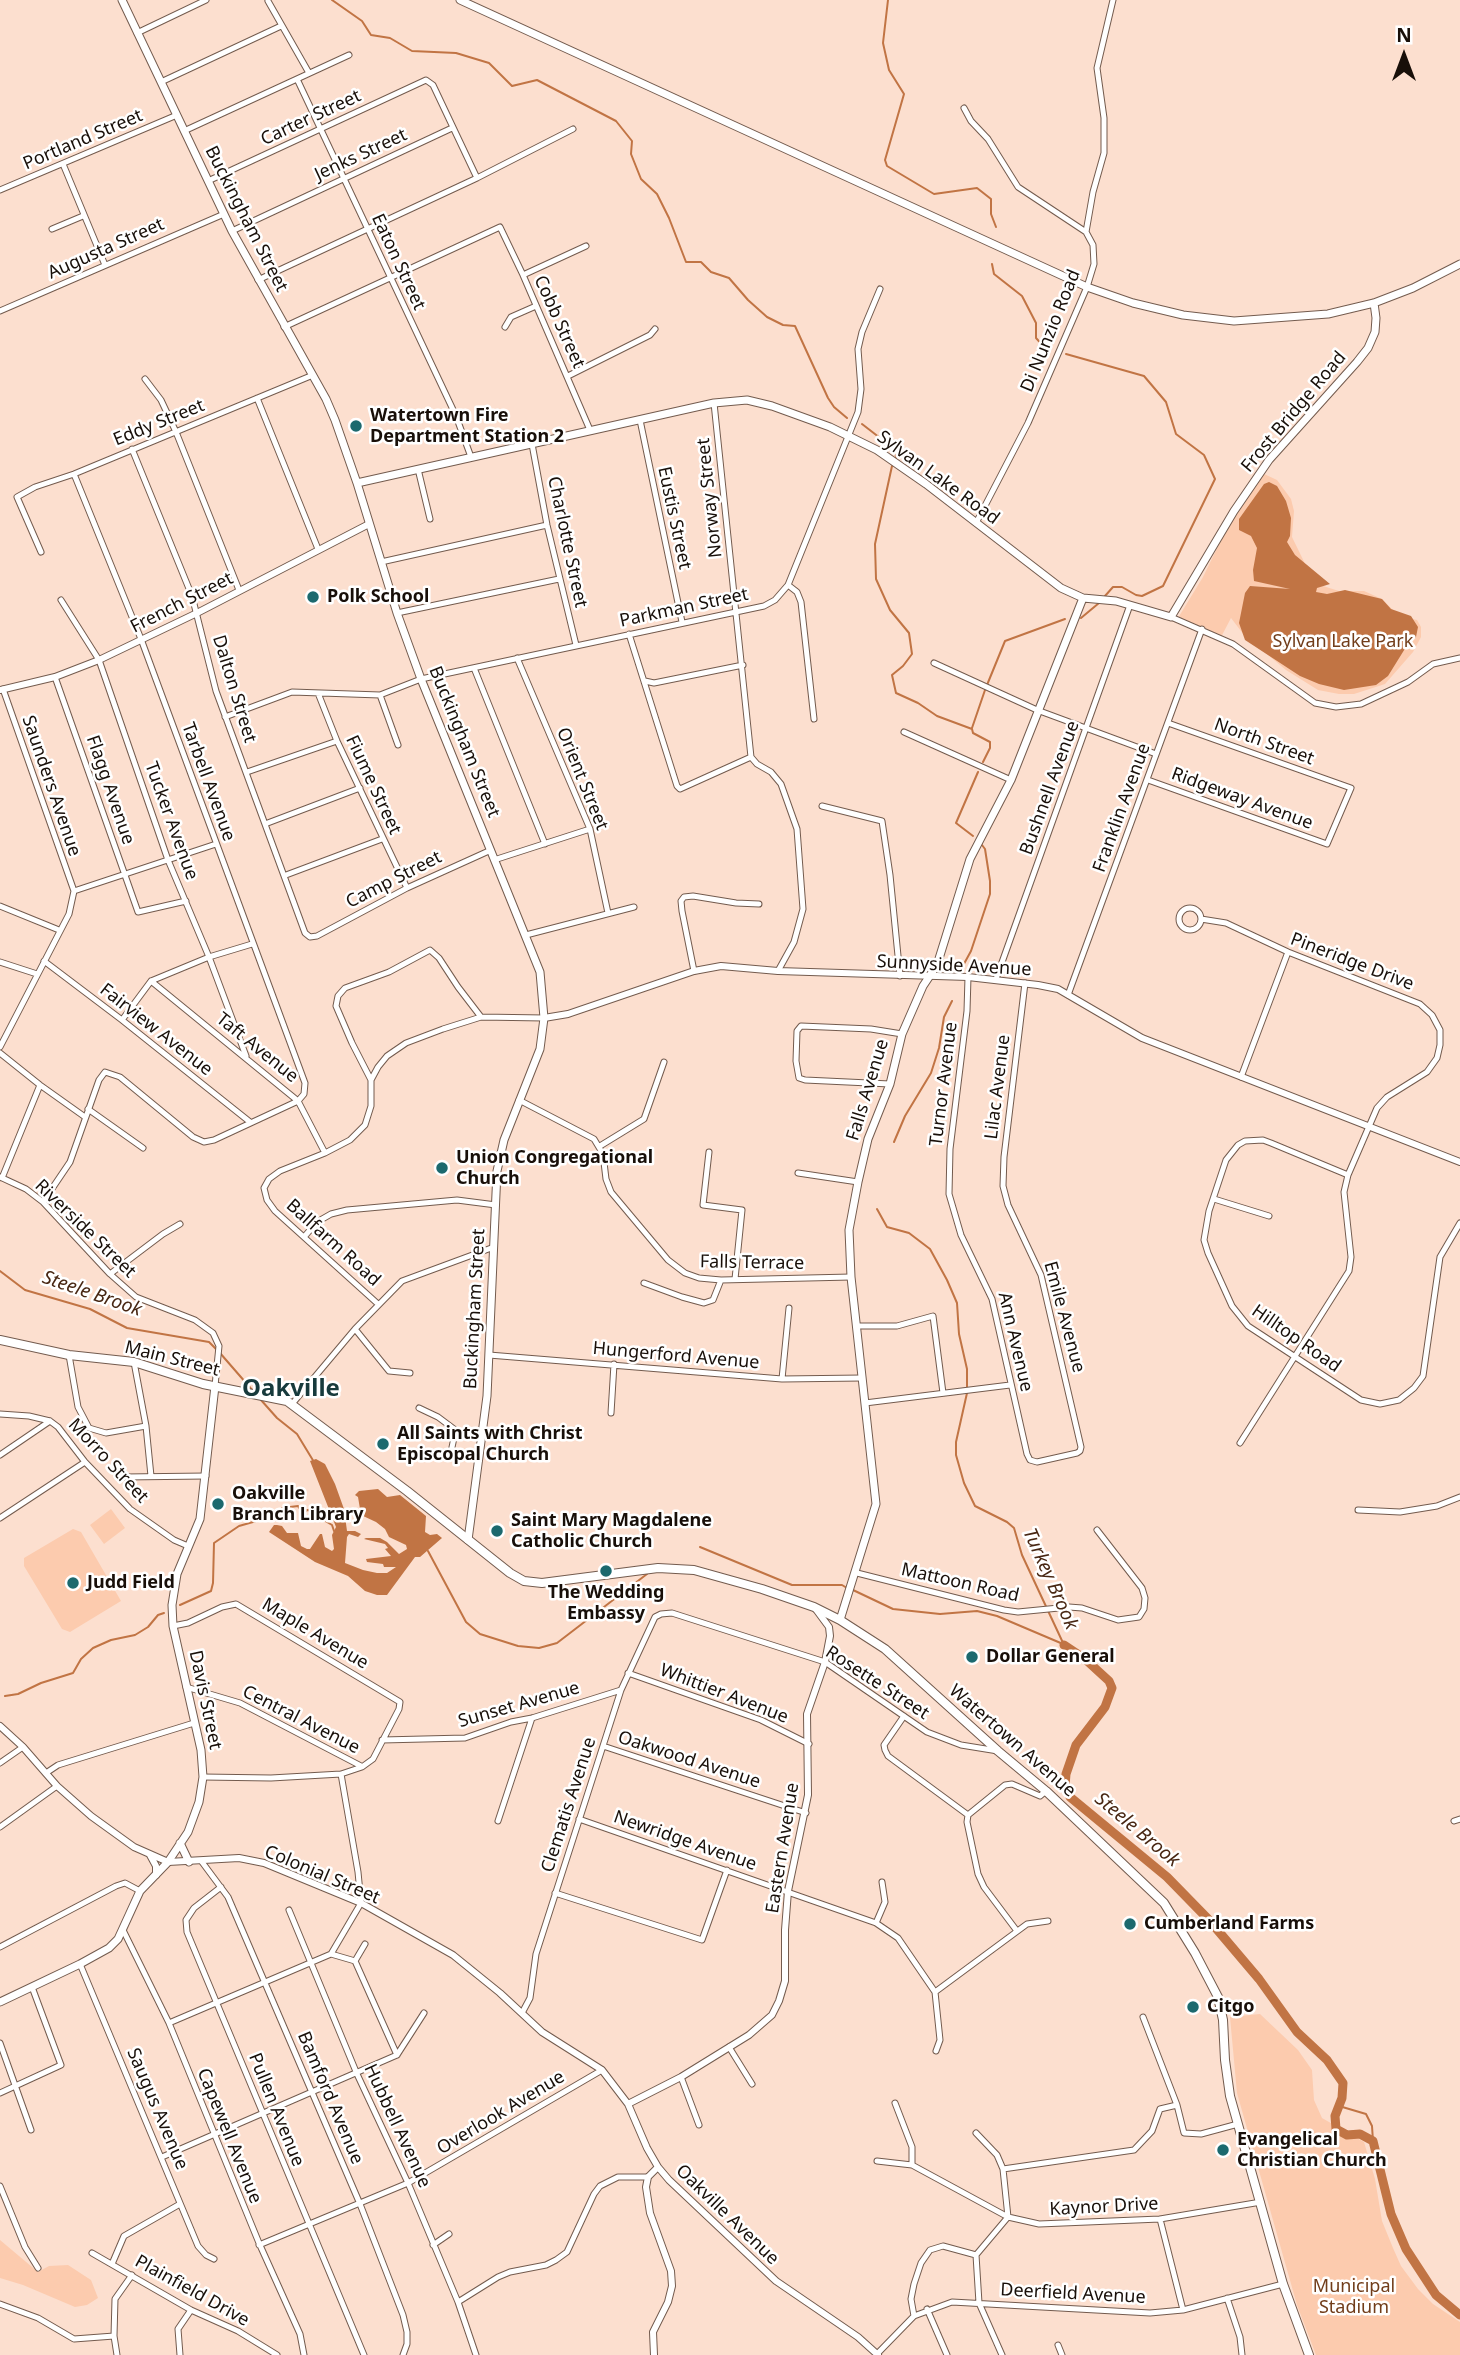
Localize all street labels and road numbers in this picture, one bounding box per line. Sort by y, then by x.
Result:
street label: Carter Street [258,85,364,151]
street label: Portland Street [20,105,146,175]
street label: Jenks Street [311,124,411,186]
street label: Buckingham Street [200,142,292,296]
street label: Eaton Street [366,211,430,313]
street label: Augusta Street [45,214,167,284]
street label: Di Nunzio Road [1017,267,1085,395]
street label: Cobb Street [529,272,589,372]
street label: Frost Bridge Road [1237,347,1351,477]
street label: Eddy Street [110,395,208,451]
street label: Sylvan Lake Road [873,426,1003,530]
street label: Norway Street [693,437,727,559]
street label: Eustis Street [653,465,695,571]
street label: Charlotte Street [543,474,591,610]
street label: French Street [127,568,237,638]
street label: Parkman Street [618,584,750,632]
street label: Dalton Street [207,633,261,745]
street label: Buckingham Street [424,663,504,821]
street label: Saunders Avenue [17,713,85,859]
street label: North Street [1211,714,1317,770]
street label: Bushnell Avenue [1016,718,1084,858]
street label: Tarbell Avenue [177,720,239,844]
street label: Orient Street [552,724,612,834]
street label: Fiume Street [341,732,405,838]
street label: Flagg Avenue [81,733,139,847]
street label: Franklin Avenue [1089,741,1155,875]
street label: Tucker Avenue [140,759,202,883]
street label: Ridgeway Avenue [1168,763,1316,835]
street label: Camp Street [343,847,445,913]
street label: Pineridge Drive [1287,929,1417,995]
street label: Sunnyside Avenue [876,951,1032,981]
street label: Fairview Avenue [95,979,217,1081]
street label: Taft Avenue [212,1008,302,1088]
street label: Turnor Avenue [926,1021,962,1147]
street label: Lilac Avenue [981,1033,1015,1141]
street label: Falls Avenue [842,1037,894,1143]
street label: Riverside Street [30,1175,140,1283]
street label: Ballfarm Road [281,1195,385,1291]
street label: Buckingham Street [460,1228,490,1390]
street label: Falls Terrace [700,1251,804,1275]
street label: Emile Avenue [1039,1259,1089,1375]
street label: Ann Avenue [993,1290,1037,1394]
street label: Hilltop Road [1247,1300,1345,1378]
street label: Main Street [122,1337,222,1381]
street label: Hungerford Avenue [592,1338,760,1374]
street label: Morro Street [63,1414,153,1508]
street label: Mattoon Road [899,1559,1021,1607]
street label: Maple Avenue [258,1594,372,1674]
street label: Rosette Street [821,1642,933,1724]
street label: Davis Street [184,1649,226,1751]
street label: Whittier Avenue [657,1660,791,1728]
street label: Sunset Avenue [456,1677,582,1733]
street label: Watertown Avenue [944,1680,1080,1802]
street label: Central Avenue [239,1681,363,1759]
street label: Oakwood Avenue [615,1727,763,1793]
street label: Clematis Avenue [537,1735,601,1875]
street label: Eastern Avenue [762,1781,804,1915]
street label: Newridge Avenue [611,1806,759,1876]
street label: Colonial Street [261,1841,383,1909]
street label: Bamford Avenue [292,2029,368,2167]
street label: Saugus Avenue [122,2045,192,2173]
street label: Pullen Avenue [243,2050,309,2170]
street label: Hubbell Avenue [359,2061,435,2191]
street label: Capewell Avenue [192,2065,266,2207]
street label: Overlook Avenue [433,2066,569,2160]
street label: Oakville Avenue [671,2160,783,2270]
street label: Kaynor Drive [1049,2193,1159,2221]
street label: Plainfield Drive [131,2251,253,2331]
street label: Deerfield Avenue [1000,2279,1146,2309]

